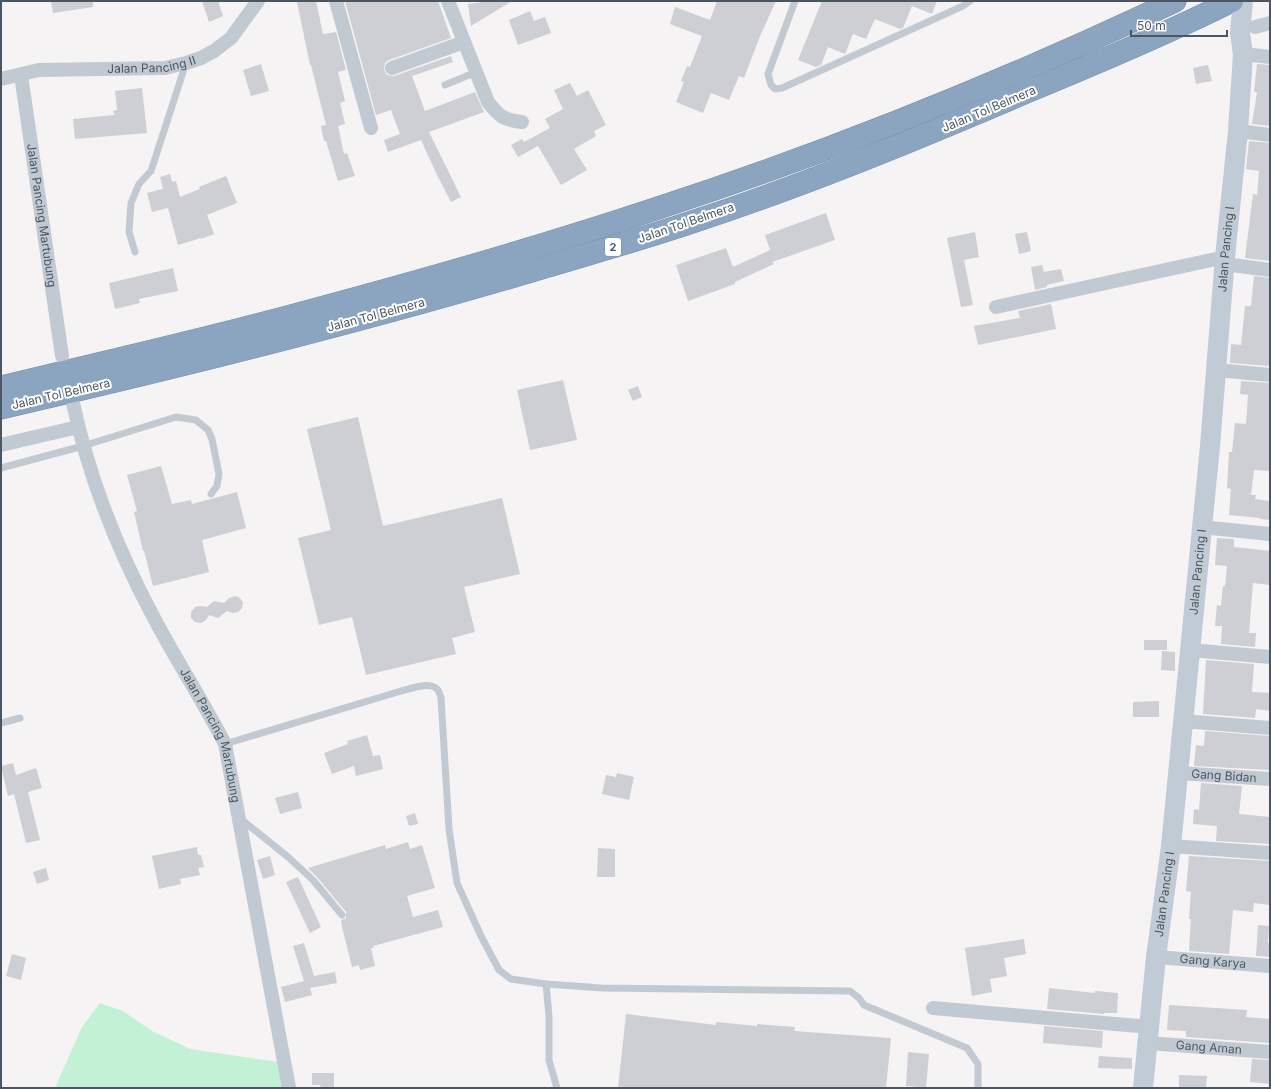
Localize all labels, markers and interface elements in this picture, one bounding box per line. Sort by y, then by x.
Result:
scale bar [1131,12,1227,38]
text: 50 m [1137,18,1166,33]
street label: Jalan Pancing II [107,52,198,76]
street label: Jalan Tol Belmera [940,82,1038,135]
street label: Jalan Pancing Martubung [24,143,60,288]
street label: Jalan Tol Belmera [636,199,736,246]
street label: Jalan Pancing I [1214,206,1237,293]
road number: 2 [605,238,621,256]
street label: Jalan Tol Belmera [325,294,426,335]
street label: Jalan Tol Belmera [10,375,112,412]
street label: Jalan Pancing I [1186,528,1209,615]
street label: Jalan Pancing Martubung [177,665,244,804]
street label: Gang Bidan [1191,766,1257,785]
street label: Jalan Pancing I [1151,850,1177,938]
street label: Gang Karya [1179,951,1247,971]
street label: Gang Aman [1175,1037,1242,1057]

